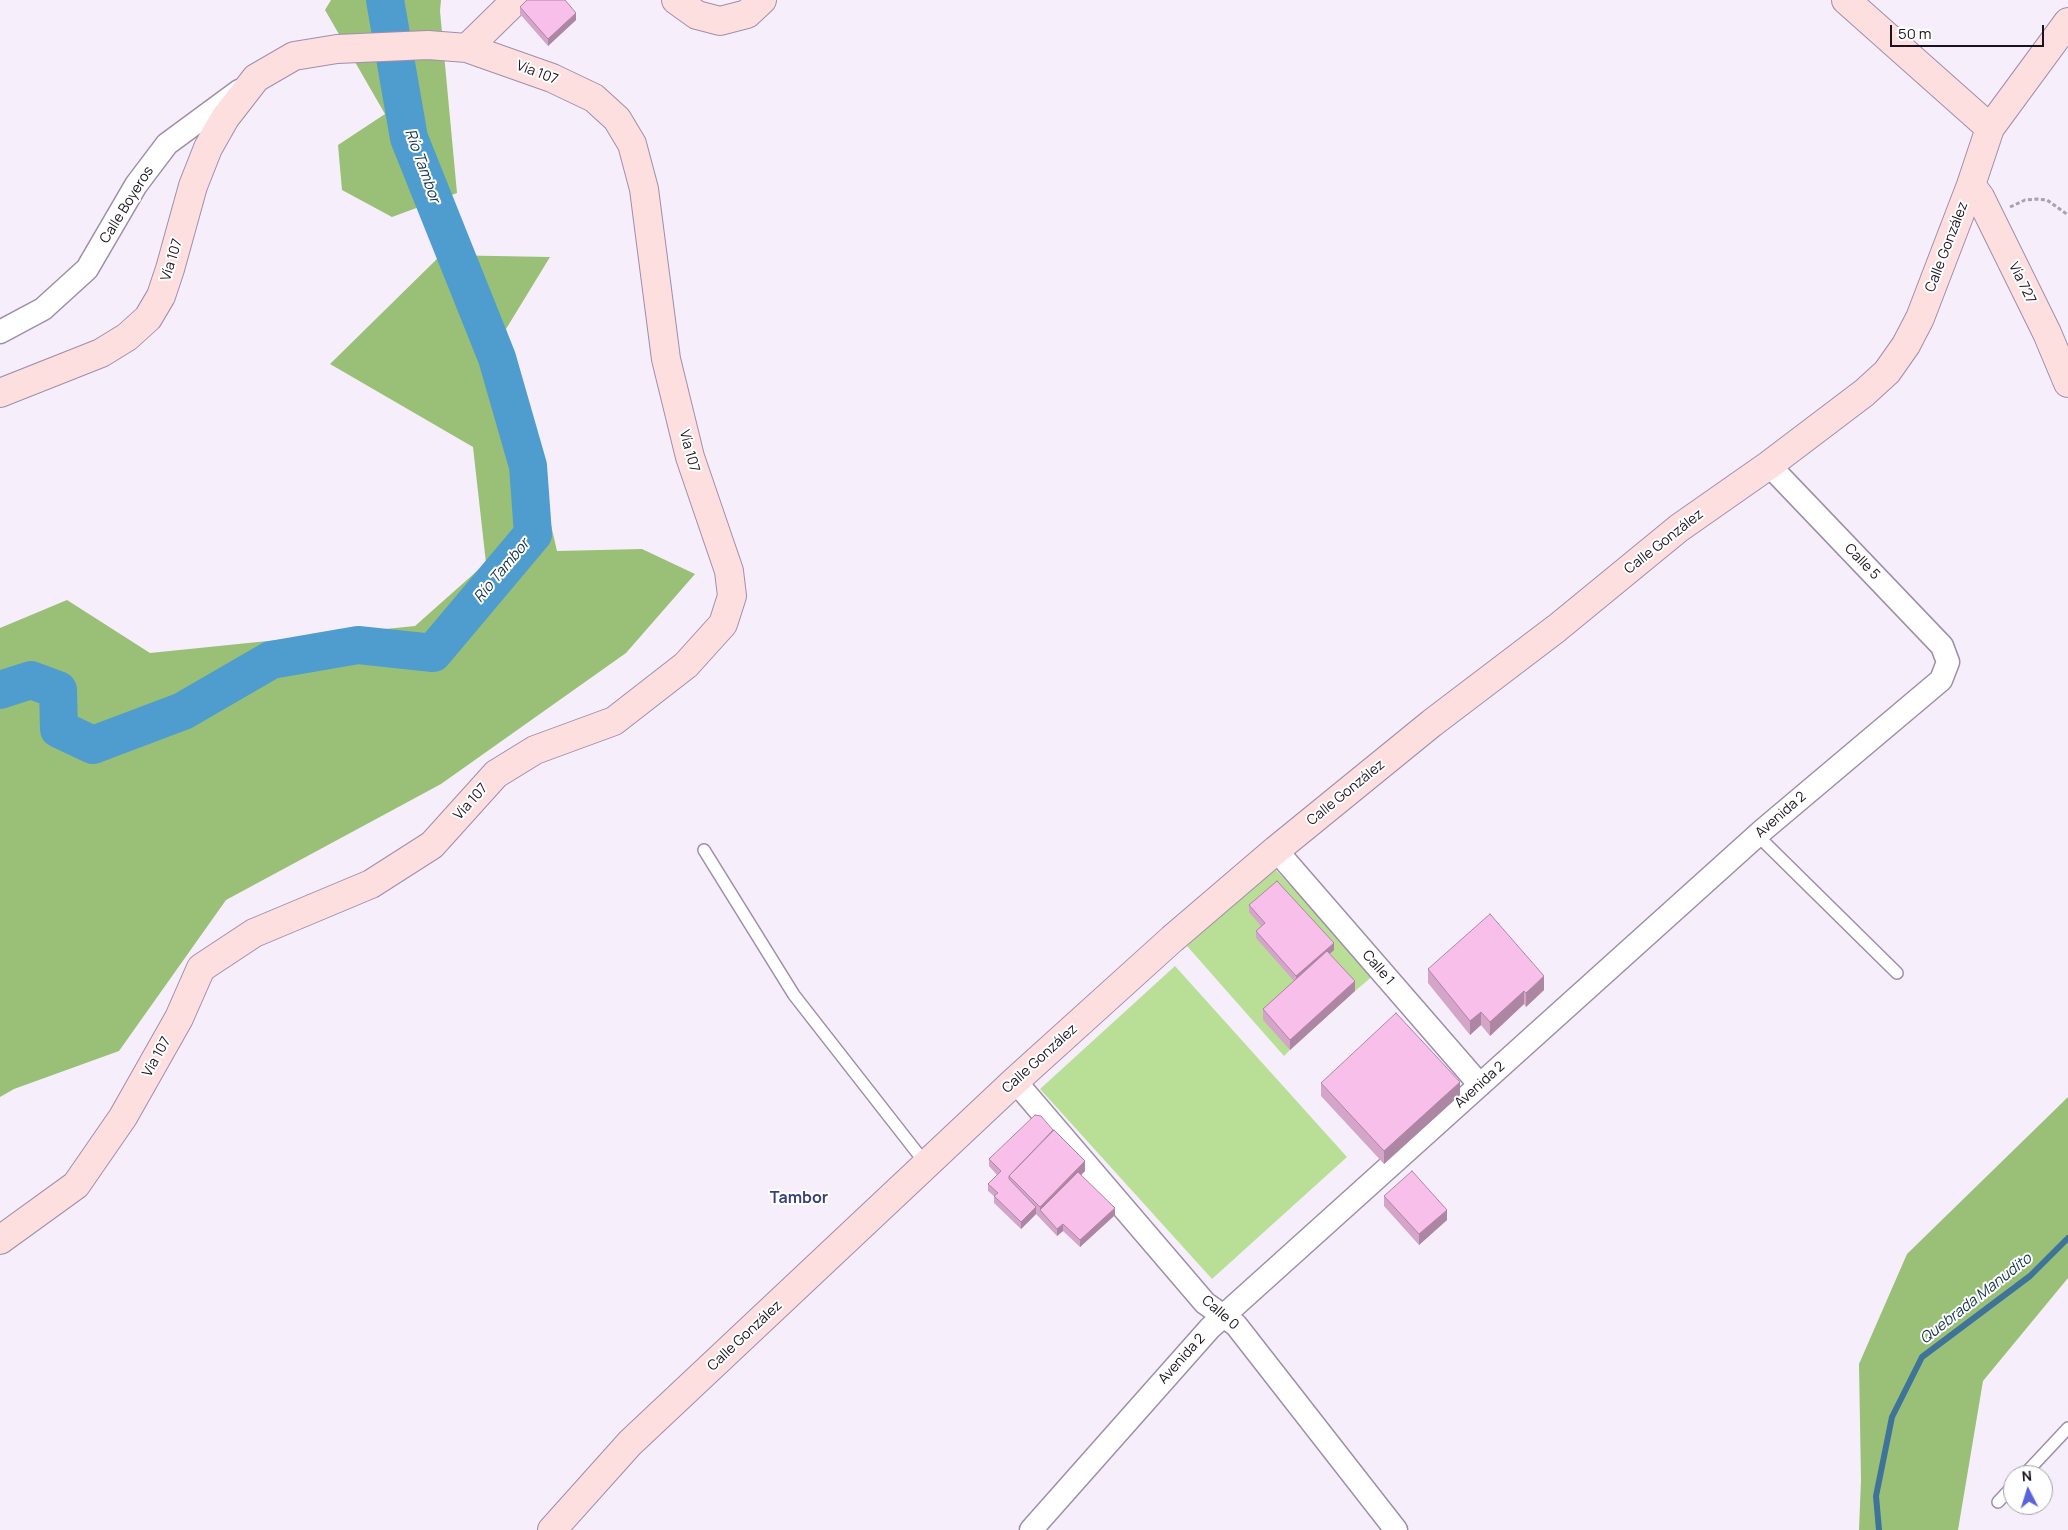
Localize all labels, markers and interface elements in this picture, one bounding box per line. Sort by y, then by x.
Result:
scale bar [1893,15,2047,47]
text: 50 m [1898,23,1932,44]
street label: Vía 107 [514,57,560,89]
water label: Río Tambor [400,127,444,205]
street label: Calle Boyeros [97,163,157,247]
street label: Calle González [1922,199,1972,295]
street label: Vía 107 [158,237,186,283]
street label: Vía 727 [2005,260,2039,306]
street label: Vía 107 [675,428,703,474]
street label: Calle González [1621,506,1707,578]
water label: Río Tambor [470,536,534,606]
street label: Calle 5 [1841,541,1883,583]
street label: Calle González [1304,756,1388,830]
street label: Vía 107 [450,780,492,824]
street label: Avenida 2 [1752,788,1810,842]
street label: Calle 1 [1358,947,1398,989]
street label: Calle González [999,1021,1081,1097]
street label: Vía 107 [139,1034,175,1080]
street label: Avenida 2 [1452,1058,1508,1112]
district label: Tambor [770,1189,828,1209]
water label: Quebrada Manudito [1917,1250,2035,1348]
street label: Calle 0 [1198,1292,1242,1334]
street label: Calle González [704,1297,786,1375]
street label: Avenida 2 [1155,1331,1209,1387]
north arrow [2003,1465,2053,1515]
text: N [2021,1466,2033,1485]

